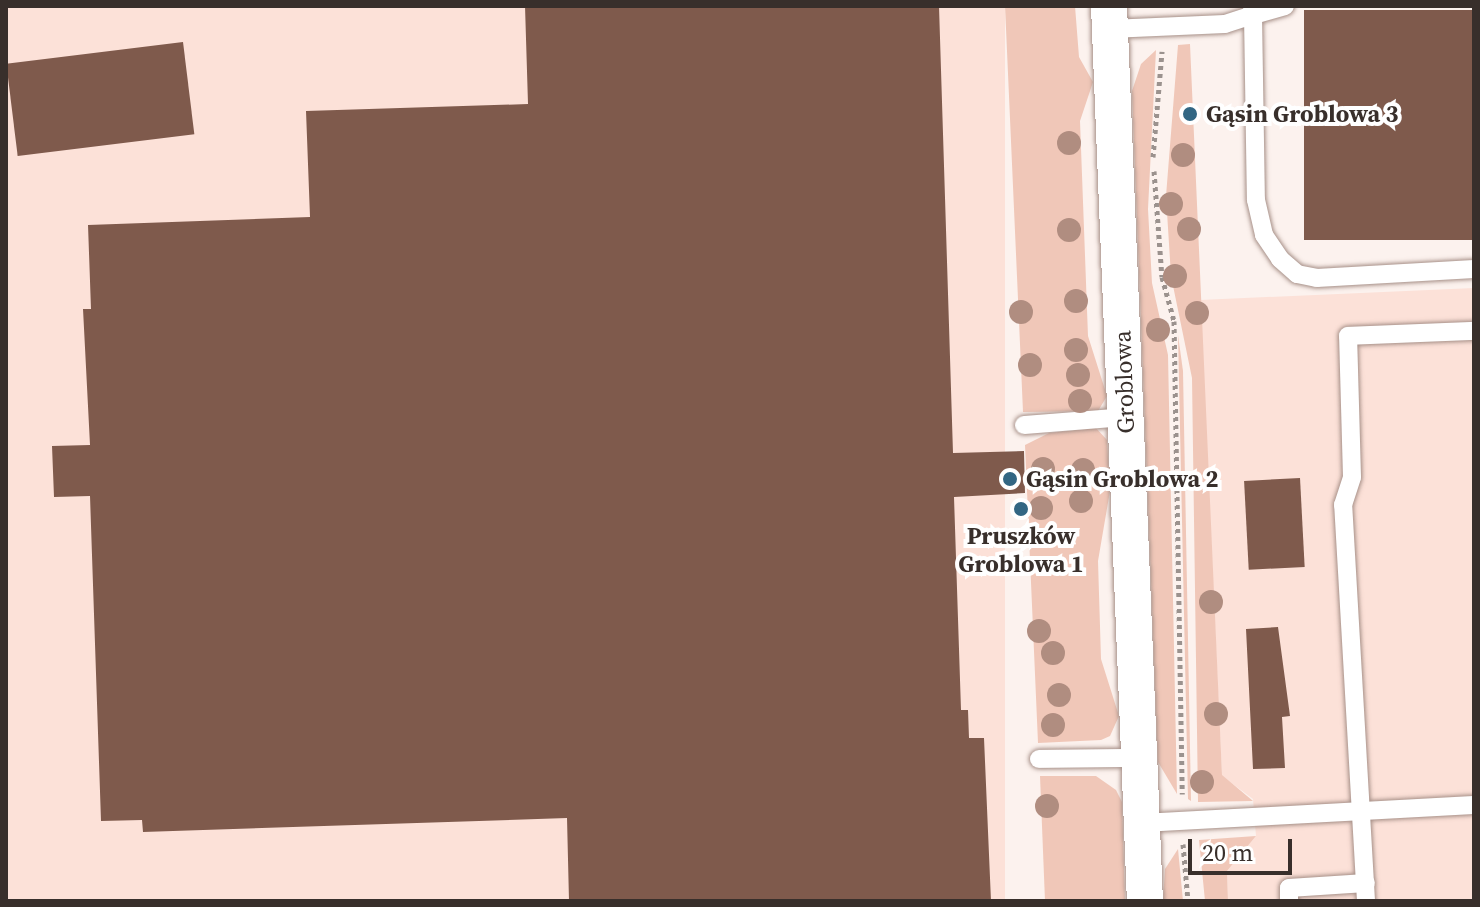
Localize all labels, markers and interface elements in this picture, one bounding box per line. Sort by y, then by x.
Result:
place label: Gąsin Groblowa 3 [1206,100,1398,128]
marker: Gąsin Groblowa 3 [1181,105,1199,123]
street label: Groblowa [1108,330,1140,434]
place label: Gąsin Groblowa 2 [1026,465,1218,493]
marker: Gąsin Groblowa 2 [1001,470,1019,488]
marker: Pruszków Groblowa 1 [1012,500,1030,518]
place label: Pruszków Groblowa 1 [958,522,1084,578]
scale bar [1192,823,1296,873]
text: 20 m [1202,836,1253,869]

